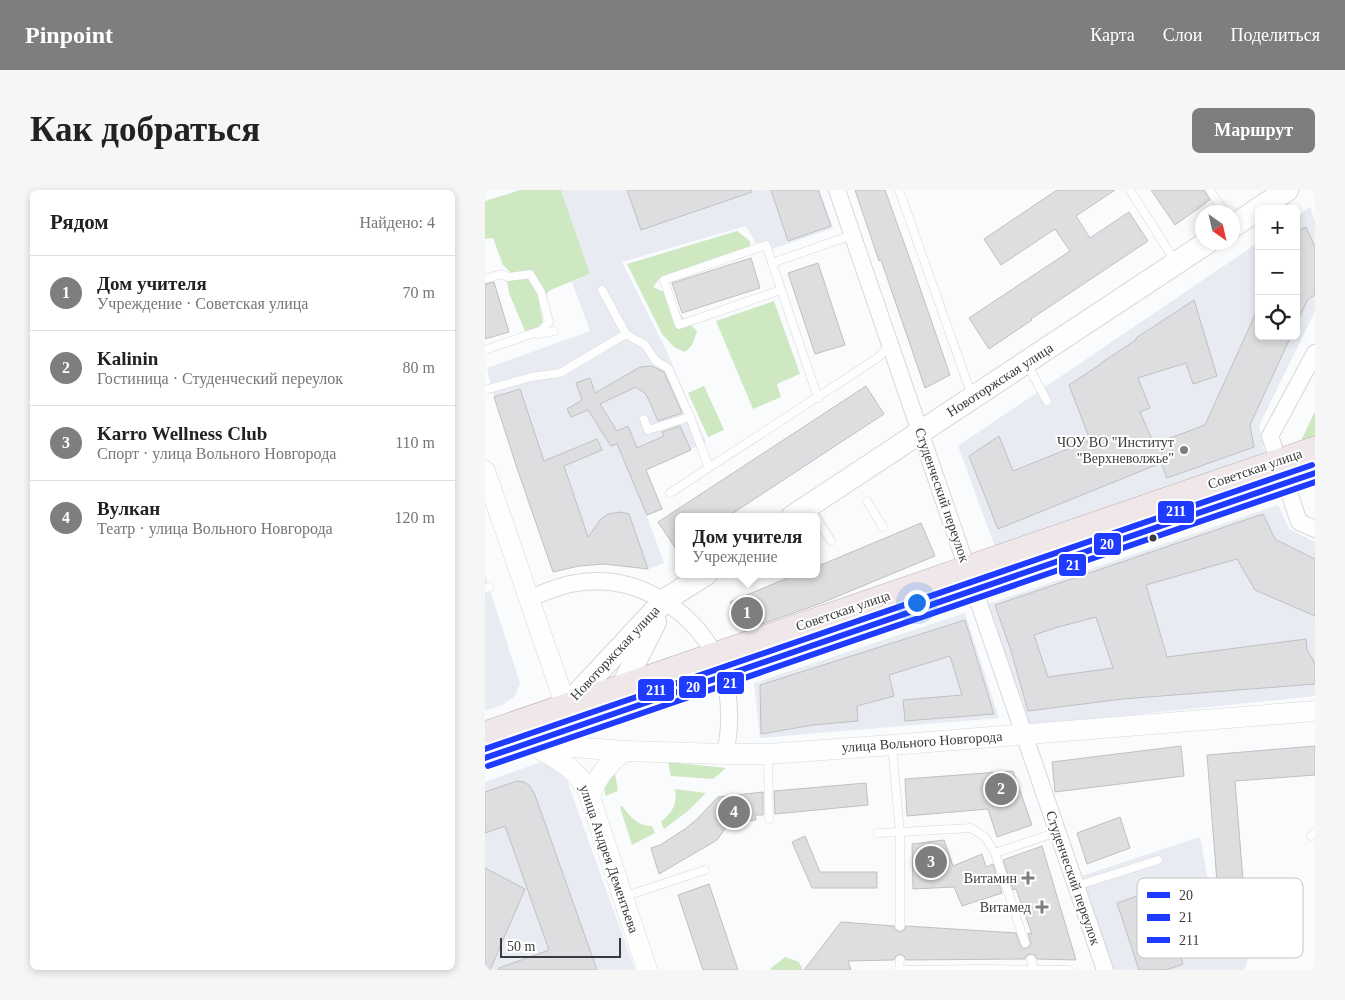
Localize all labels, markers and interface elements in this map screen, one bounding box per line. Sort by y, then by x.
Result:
text: Pinpoint [25,22,113,48]
text: Карта [1090,25,1135,45]
text: Слои [1163,25,1202,45]
text: Поделиться [1230,25,1320,45]
button: Маршрут [1192,108,1315,153]
text: Как добраться [30,110,260,149]
north arrow [1195,205,1240,250]
map controls [1255,205,1300,340]
button: + [1255,205,1300,250]
text: Рядом [50,210,109,234]
text: Найдено: 4 [360,214,435,231]
button: − [1255,250,1300,295]
text: Дом учителя [97,273,207,294]
text: 1 [62,284,70,301]
text: 70 m [403,284,435,301]
text: Учреждение · Советская улица [97,295,308,312]
button: locate [1255,295,1300,340]
street label: Новоторжская улица [944,340,1056,420]
text: Kalinin [97,348,158,369]
text: 2 [62,359,70,376]
text: 80 m [403,359,435,376]
text: Гостиница · Студенческий переулок [97,370,343,387]
text: Karro Wellness Club [97,423,267,444]
street label: Студенческий переулок [912,426,972,564]
text: 3 [62,434,70,451]
text: 110 m [395,434,435,451]
place label: ЧОУ ВО "Институт "Верхневолжье" [1057,435,1174,466]
marker: ЧОУ ВО "Институт "Верхневолжье" [1178,444,1190,456]
text: Спорт · улица Вольного Новгорода [97,445,336,462]
street label: Советская улица [1206,446,1305,492]
text: Вулкан [97,498,160,519]
line badge: 211 [1157,500,1195,524]
text: 211 [1166,504,1186,519]
text: 4 [62,509,70,526]
text: 120 m [395,509,435,526]
popup [675,513,820,578]
text: Театр · улица Вольного Новгорода [97,520,333,537]
text: Дом учителя [693,526,802,547]
line badge: 20 [1093,532,1122,556]
unlabelled marker [1148,533,1158,543]
text: 20 [1100,537,1114,552]
text: Учреждение [693,548,778,565]
line badge: 21 [1058,553,1087,577]
text: 21 [1066,558,1080,573]
street label: Советская улица [794,588,893,634]
your location [904,590,930,616]
pin: 1 [731,594,763,632]
street label: Новоторжская улица [567,602,663,703]
line badge: 21 [716,671,745,695]
line badge: 20 [678,675,707,699]
text: 21 [723,676,737,691]
line badge: 211 [637,678,675,702]
text: 20 [686,680,700,695]
text: 211 [646,683,666,698]
street label: улица Вольного Новгорода [841,729,1004,755]
pin: 2 [985,770,1017,808]
street label: улица Андрея Дементьева [577,783,642,936]
pin: 4 [718,793,750,831]
street label: Студенческий переулок [1043,809,1103,947]
pin: 3 [915,843,947,881]
place label: Витамин [964,871,1017,886]
marker: Витамин [1021,871,1035,885]
legend [1137,878,1303,958]
text: 20 [1179,888,1193,903]
place label: Витамед [980,900,1031,915]
marker: Витамед [1035,900,1049,914]
text: 21 [1179,910,1193,925]
text: 211 [1179,933,1199,948]
scale bar [500,935,621,958]
text: 50 m [507,939,535,954]

